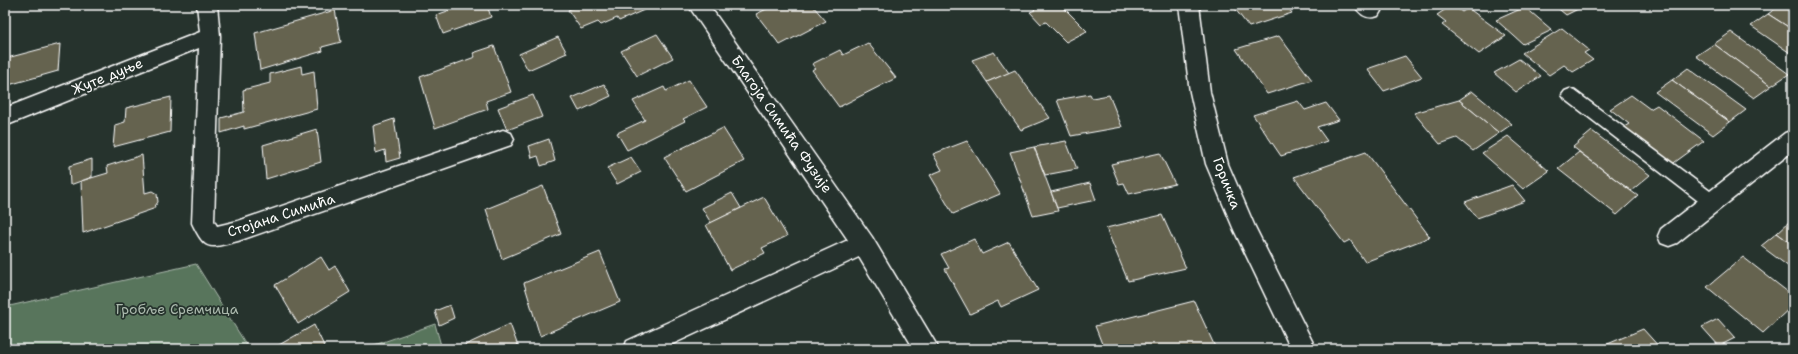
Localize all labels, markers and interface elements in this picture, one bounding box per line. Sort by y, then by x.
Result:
street label: Благоја Симића Фузије [728,52,836,196]
street label: Жуте дуње [69,54,145,98]
street label: Горичка [1209,154,1245,212]
street label: Стојана Симића [225,189,337,241]
park label: Гробље Сремчица [116,300,239,318]

